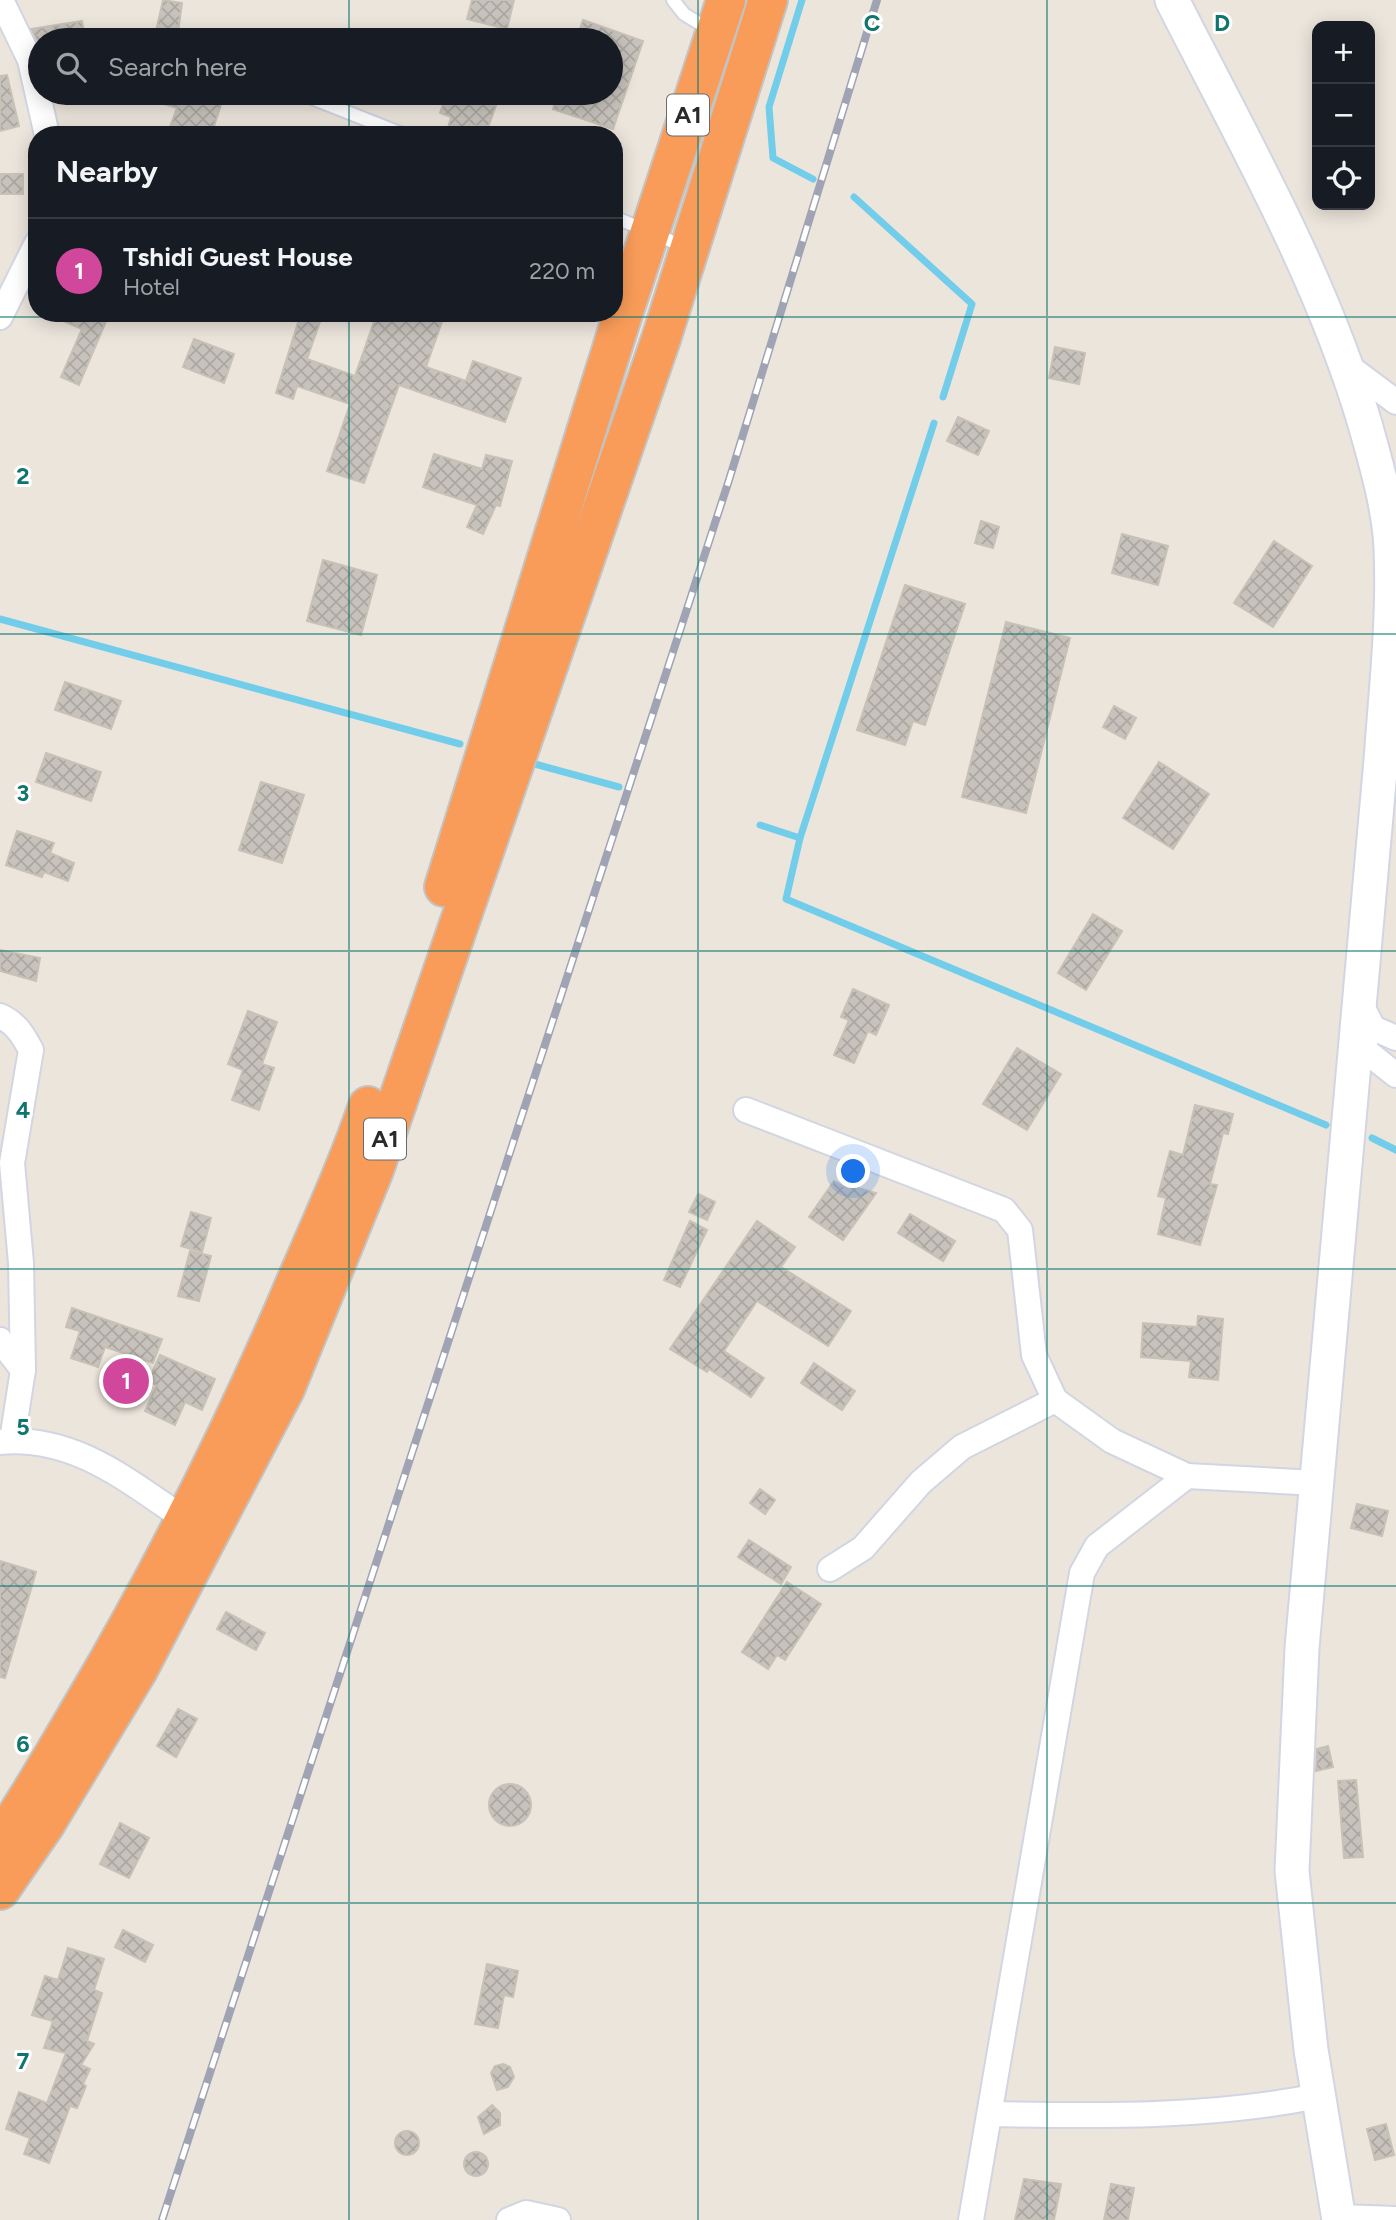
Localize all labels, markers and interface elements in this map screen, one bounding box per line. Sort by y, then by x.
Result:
text: C [864,9,881,37]
text: D [1214,9,1230,37]
map controls [1312,21,1375,210]
button: + [1312,21,1375,84]
search box [28,28,623,105]
icon: search [52,48,90,86]
text: Search here [108,51,247,83]
button: − [1312,84,1375,147]
road number: A1 [667,94,709,135]
button: locate [1312,147,1375,210]
text: Nearby [56,153,158,190]
text: Tshidi Guest House [123,241,353,273]
text: 1 [74,257,84,285]
text: 220 m [529,257,595,285]
text: Hotel [123,273,180,301]
text: 2 [16,462,30,490]
text: 3 [17,779,29,807]
text: 4 [16,1096,30,1124]
road number: A1 [364,1119,406,1160]
your location [836,1154,870,1188]
pin: 1 [103,1355,149,1407]
text: 5 [16,1413,30,1441]
text: 6 [16,1730,30,1758]
text: 7 [17,2047,30,2075]

